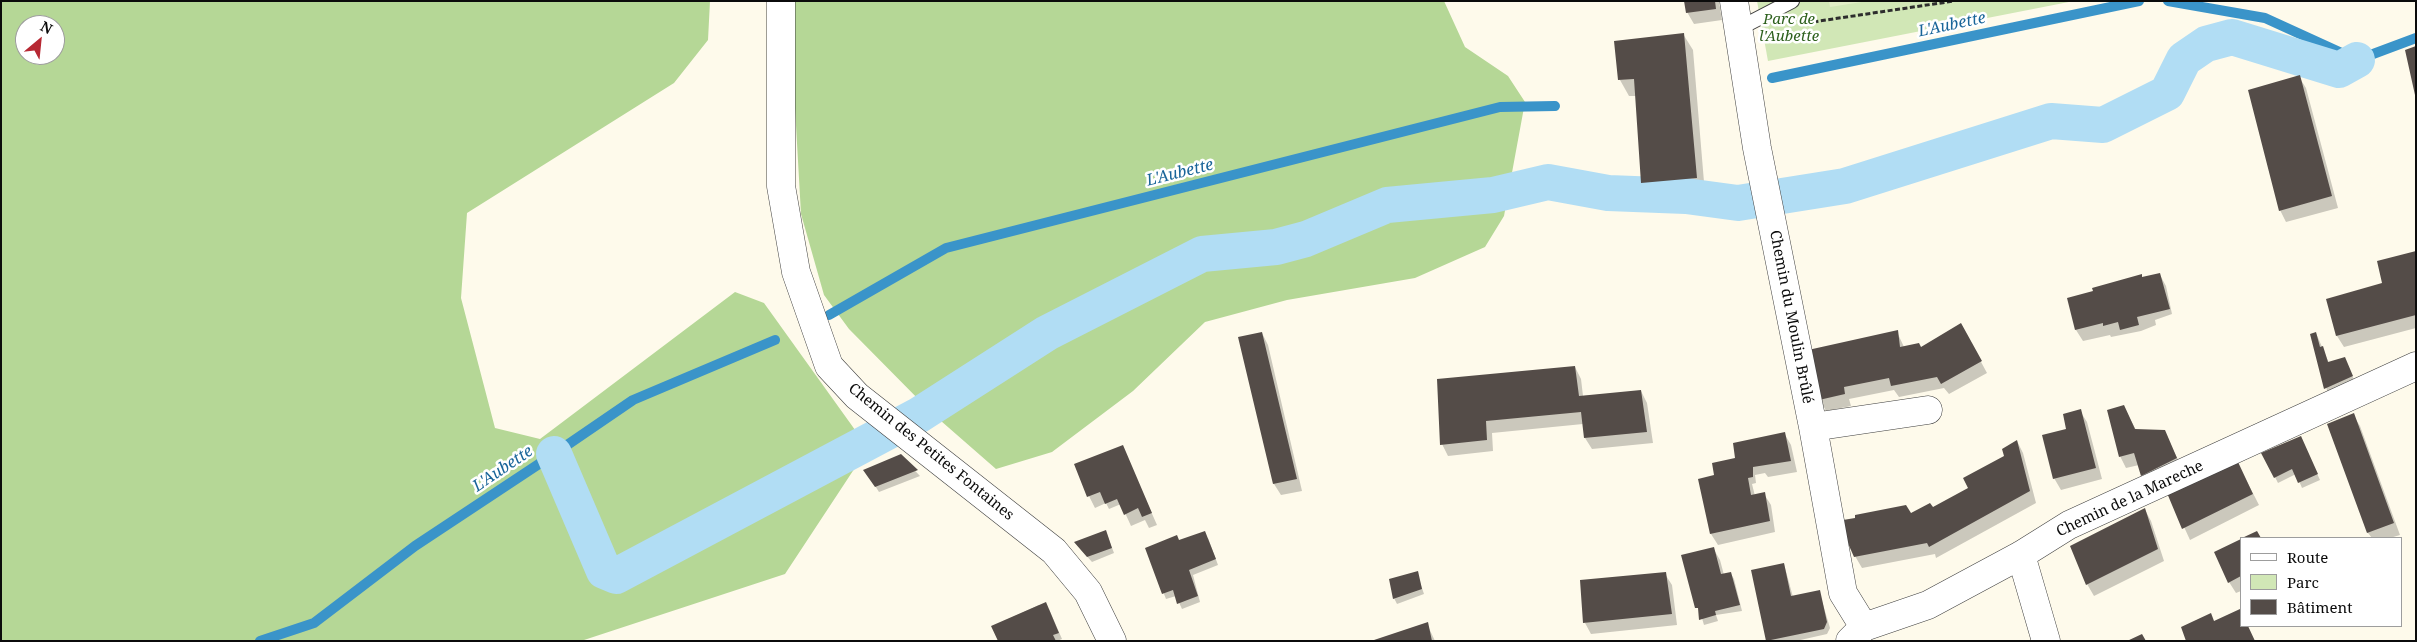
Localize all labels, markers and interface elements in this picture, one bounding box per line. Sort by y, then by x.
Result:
water label: L'Aubette [1917,9,1987,41]
park label: Parc de l'Aubette [1759,11,1819,46]
north arrow [15,15,65,65]
text: N [37,16,56,38]
water label: L'Aubette [1145,155,1215,191]
street label: Chemin du Moulin Brûlé [1765,229,1817,405]
street label: Chemin des Petites Fontaines [845,380,1017,524]
water label: L'Aubette [469,442,537,496]
street label: Chemin de la Mareche [2054,457,2206,541]
legend [2240,537,2402,627]
text: Route [2287,547,2328,567]
text: Parc [2287,572,2319,592]
text: Bâtiment [2287,597,2353,617]

